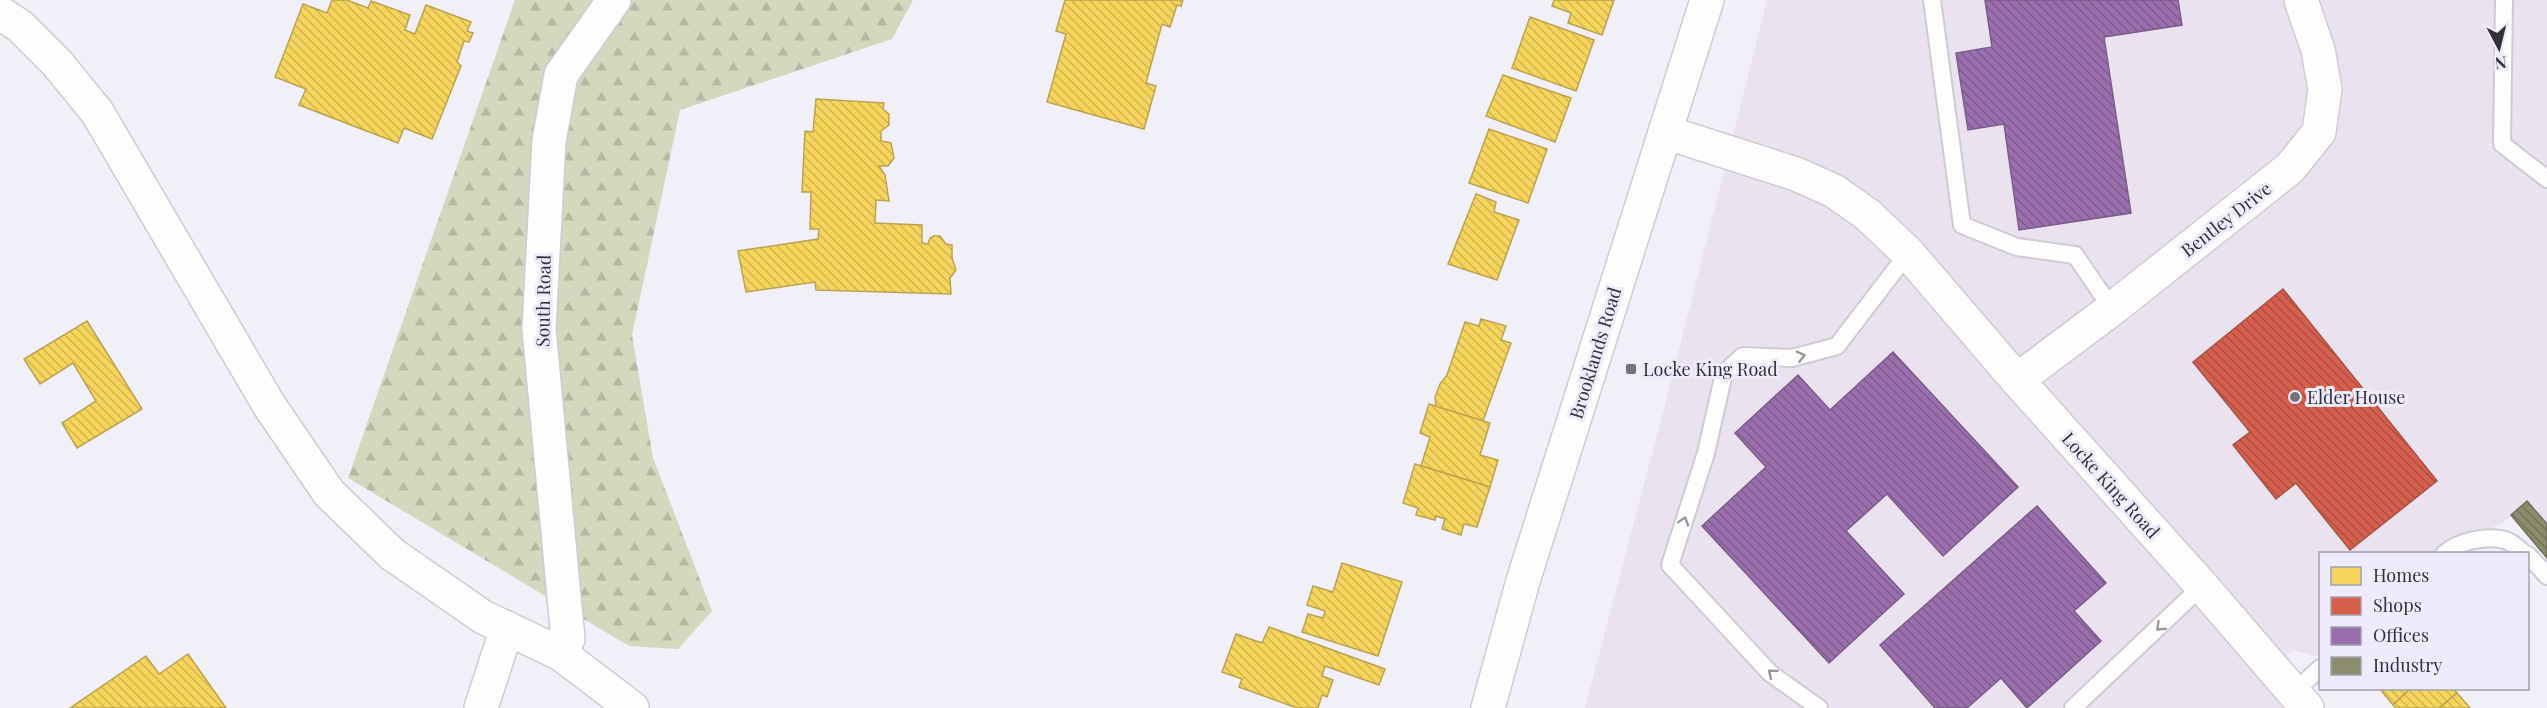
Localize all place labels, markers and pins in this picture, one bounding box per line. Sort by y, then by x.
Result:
place label: Locke King Road [1643,357,1778,381]
marker: Locke King Road [1624,362,1638,376]
place label: Elder House [2307,385,2405,409]
marker: Elder House [2288,390,2302,404]

